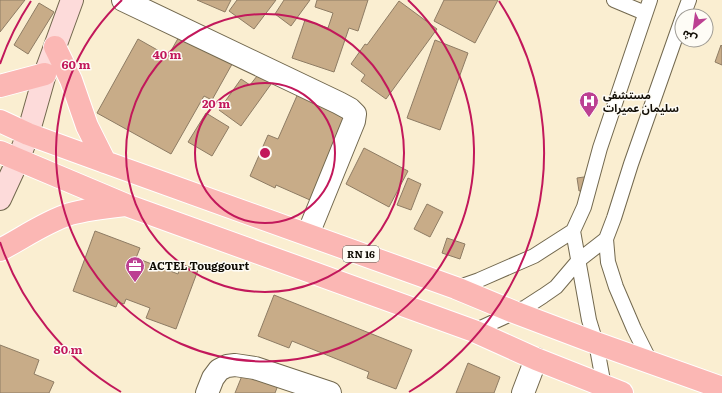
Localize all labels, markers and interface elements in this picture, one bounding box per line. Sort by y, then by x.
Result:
north arrow [674,8,714,48]
text: ش [678,27,699,48]
text: 40 m [153,45,182,63]
text: 60 m [62,55,90,73]
place label: مستشفى سليمان عميرات [603,86,679,115]
hospital icon: مستشفى سليمان عميرات [578,90,600,118]
text: 20 m [202,94,230,112]
centre of rings [258,146,272,160]
road number: RN 16 [343,246,379,262]
office icon: ACTEL Touggourt [124,255,146,283]
place label: ACTEL Touggourt [149,257,250,273]
text: 80 m [54,340,82,358]

